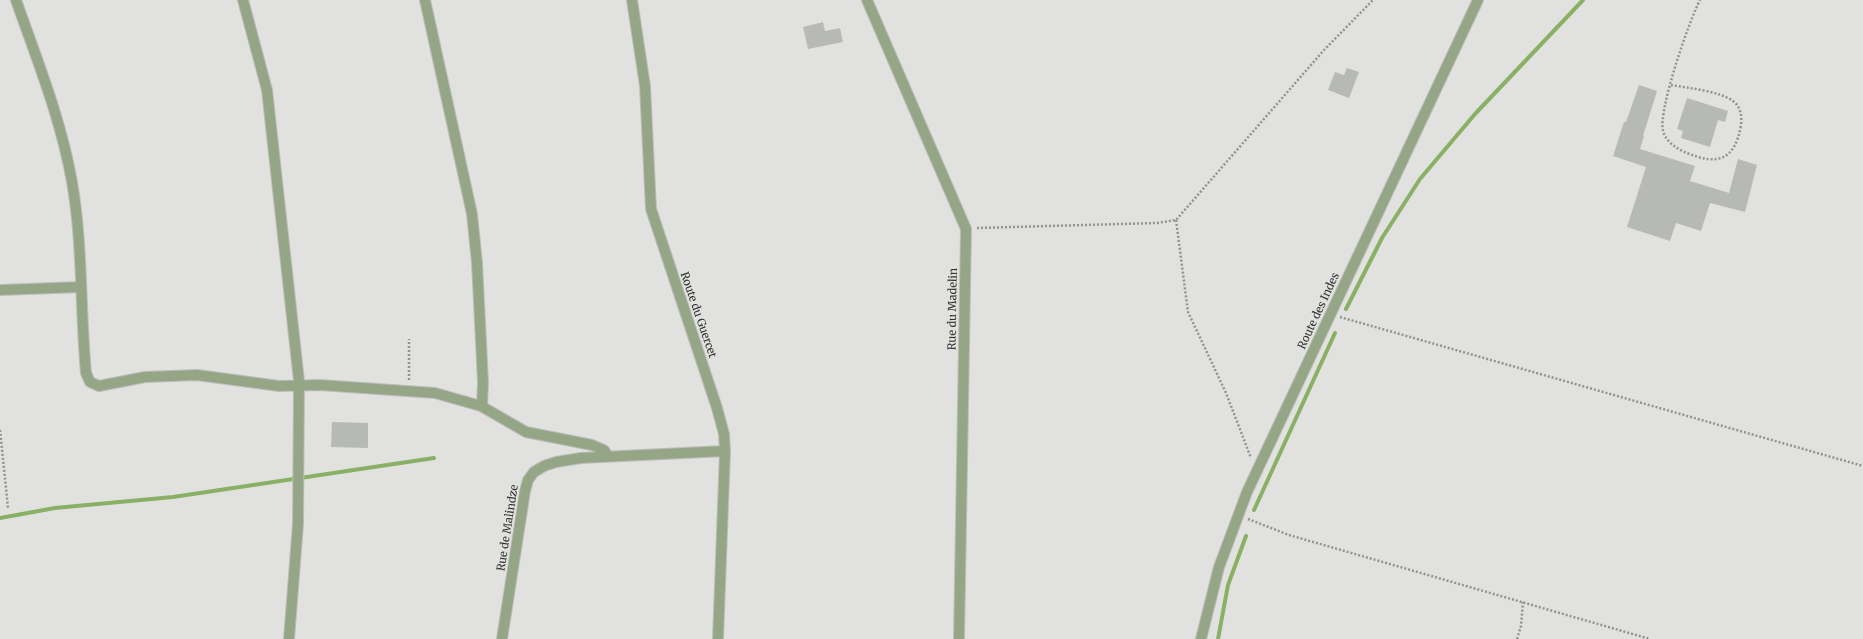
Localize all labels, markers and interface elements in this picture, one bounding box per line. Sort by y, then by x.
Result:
street label: Rue du Madelin [946,268,960,350]
street label: Route du Guercet [677,270,719,360]
street label: Route des Indes [1295,271,1343,351]
street label: Rue de Malindze [495,484,521,572]

